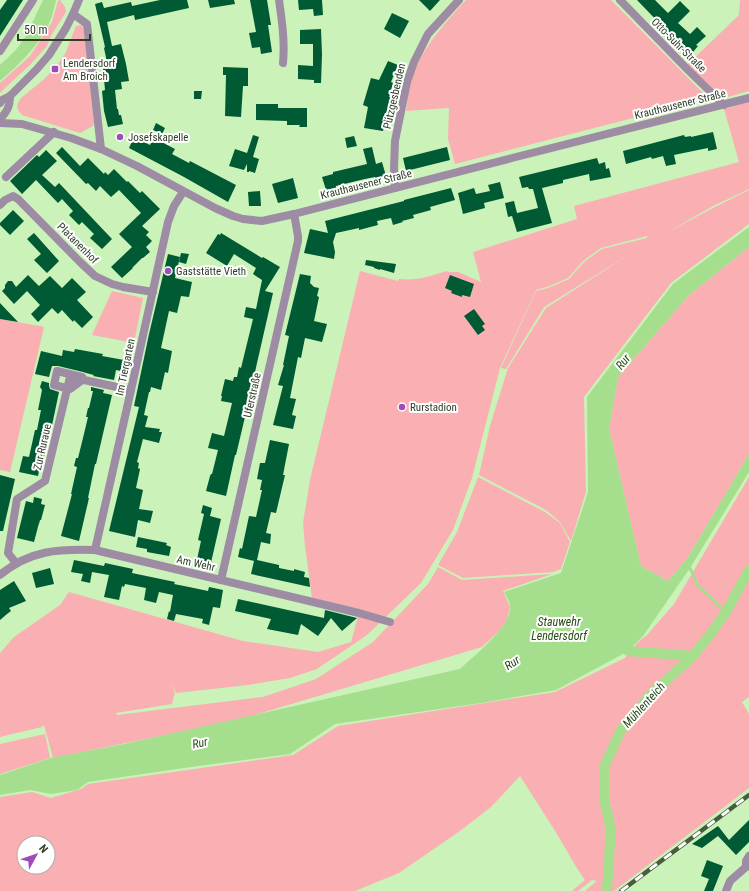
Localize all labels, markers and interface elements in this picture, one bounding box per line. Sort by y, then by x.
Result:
street label: Otto-Suhr-Straße [649,15,709,75]
scale bar [18,16,90,42]
text: 50 m [24,23,48,37]
place label: Lendersdorf Am Broich [63,57,116,83]
street label: Pützgesbenden [381,62,408,130]
marker: Lendersdorf Am Broich [50,64,60,74]
street label: Krauthausener Straße [633,87,727,122]
place label: Josefskapelle [128,131,189,144]
marker: Josefskapelle [115,132,125,142]
street label: Krauthausener Straße [319,167,413,202]
street label: Platanenhof [54,220,101,267]
place label: Gaststätte Vieth [176,265,246,278]
marker: Gaststätte Vieth [163,266,173,276]
street label: Im Tiergarten [113,337,138,397]
water label: Rur [613,351,634,372]
street label: Uferstraße [241,371,264,419]
place label: Rurstadion [410,401,457,414]
marker: Rurstadion [397,402,407,412]
street label: Zur Ruraue [31,423,54,471]
street label: Am Wehr [175,553,217,574]
water label: Stauwehr Lendersdorf [531,615,588,643]
water label: Rur [502,653,523,673]
water label: Mühlenteich [620,679,668,731]
water label: Rur [191,734,209,751]
north arrow [16,835,56,875]
text: N [36,842,51,856]

